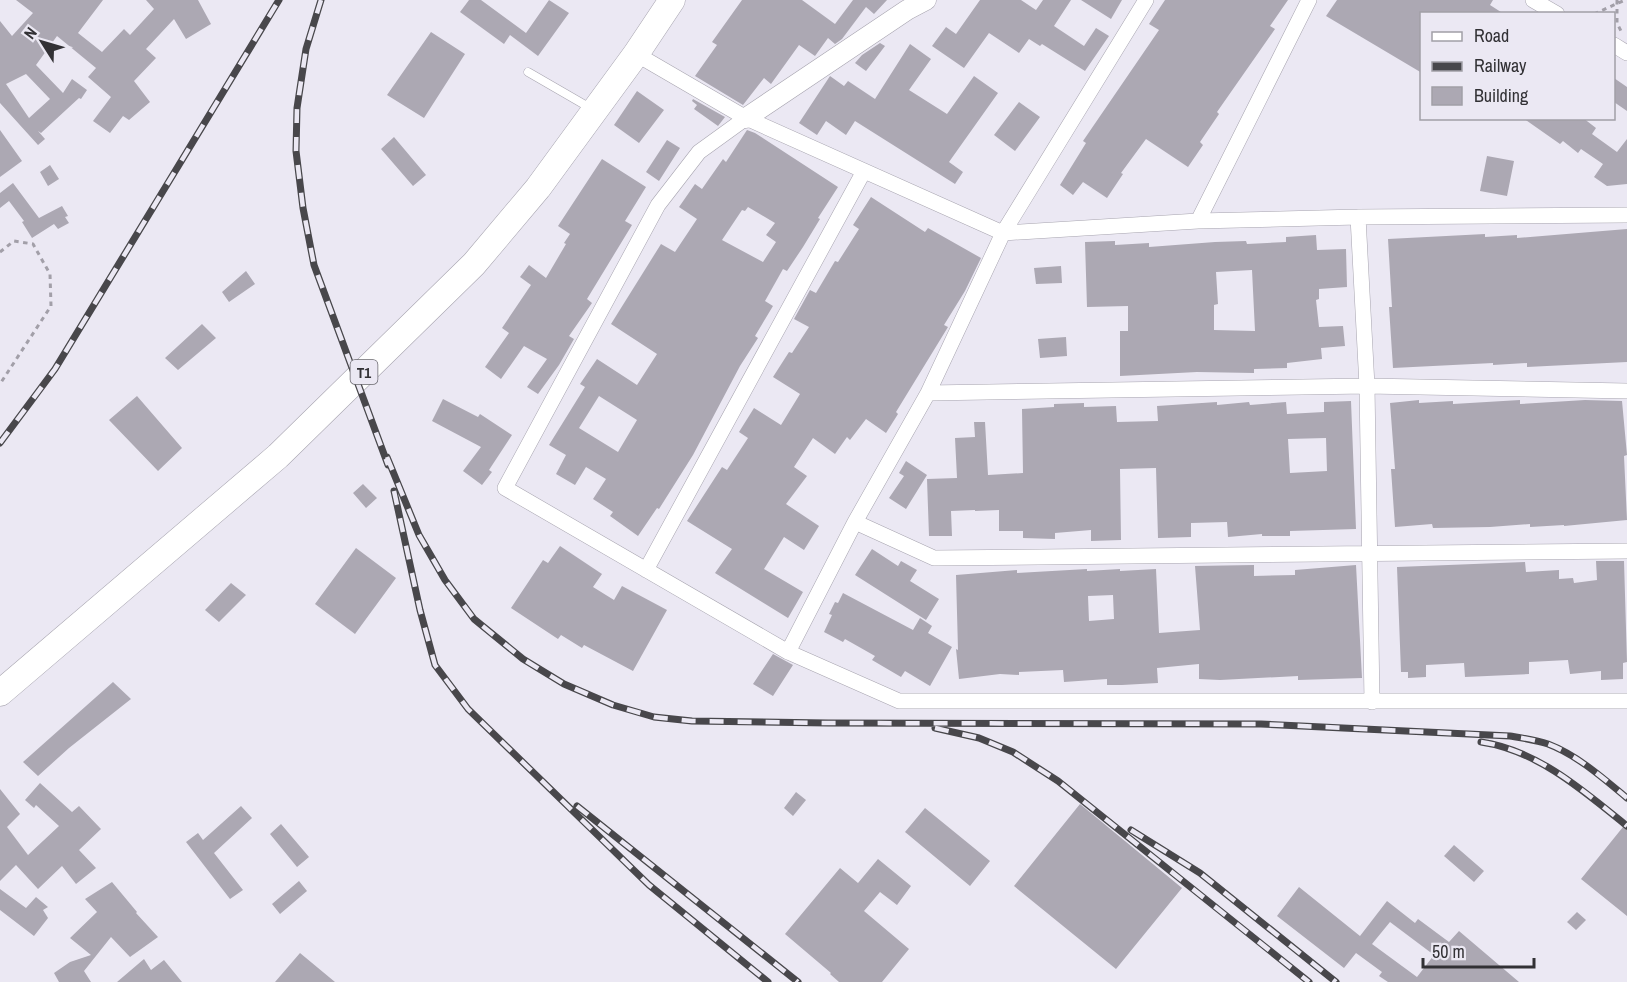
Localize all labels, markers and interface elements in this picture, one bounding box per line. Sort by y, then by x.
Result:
north arrow [12,12,72,72]
legend [1420,12,1615,120]
text: N [18,23,42,43]
text: Road [1474,23,1509,48]
text: Railway [1474,53,1527,78]
text: Building [1474,83,1529,108]
road number: T1 [350,360,378,384]
scale bar [1423,931,1534,969]
text: 50 m [1432,939,1465,964]

